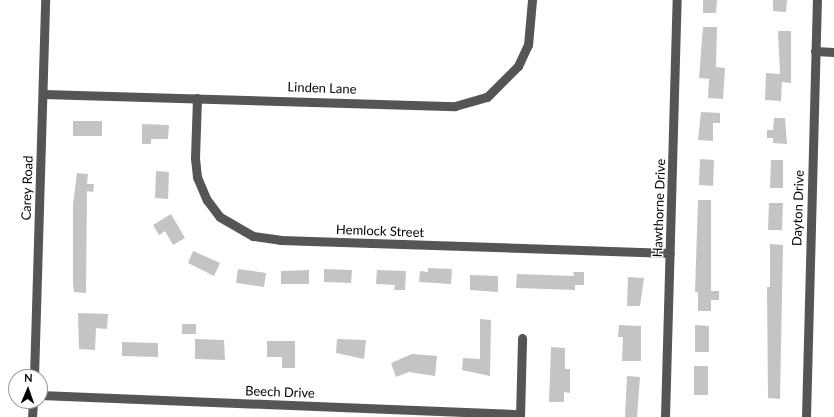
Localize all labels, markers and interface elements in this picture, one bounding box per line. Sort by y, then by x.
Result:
street label: Linden Lane [287,79,357,97]
street label: Carey Road [18,155,36,221]
street label: Hawthorne Drive [649,158,669,258]
street label: Dayton Drive [789,170,807,246]
street label: Hemlock Street [336,222,424,240]
north arrow [8,369,48,409]
text: N [24,371,33,384]
street label: Beech Drive [245,383,315,401]

